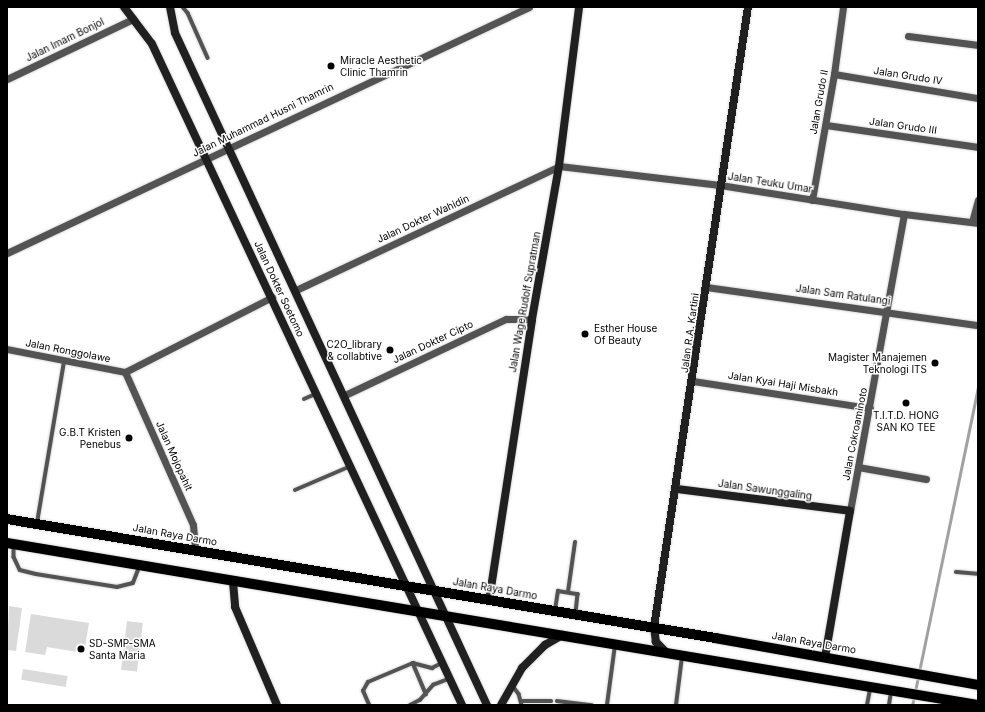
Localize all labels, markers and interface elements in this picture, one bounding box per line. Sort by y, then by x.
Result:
street label: Jalan Imam Bonjol [24,16,106,64]
place label: Miracle Aesthetic Clinic Thamrin [340,54,422,78]
marker: Miracle Aesthetic Clinic Thamrin [325,60,337,72]
street label: Jalan Grudo IV [873,65,943,87]
street label: Jalan Grudo II [807,69,831,135]
street label: Jalan Muhammad Husni Thamrin [191,81,335,159]
street label: Jalan Grudo III [868,115,938,137]
street label: Jalan Teuku Umar [727,170,813,196]
street label: Jalan Dokter Wahidin [375,192,471,246]
street label: Jalan Wage Rudolf Supratman [507,231,543,373]
street label: Jalan Dokter Soetomo [251,239,307,339]
street label: Jalan Sam Ratulangi [795,282,891,308]
street label: Jalan R.A. Kartini [678,292,702,374]
street label: Jalan Dokter Cipto [391,318,475,366]
place label: Esther House Of Beauty [594,322,657,346]
marker: Esther House Of Beauty [579,328,591,340]
street label: Jalan Ronggolawe [24,337,112,365]
place label: C2O_library & collabtive [327,338,382,362]
marker: C2O_library & collabtive [385,345,395,355]
place label: Magister Manajemen Teknologi ITS [828,351,927,374]
marker: Magister Manajemen Teknologi ITS [930,358,940,368]
street label: Jalan Kyai Haji Misbakh [727,369,839,399]
street label: Jalan Cokroaminoto [840,387,870,481]
marker: T.I.T.D. HONG SAN KO TEE [901,398,911,408]
place label: T.I.T.D. HONG SAN KO TEE [873,409,939,432]
street label: Jalan Mojopahit [153,419,195,493]
place label: G.B.T Kristen Penebus [59,426,121,450]
marker: G.B.T Kristen Penebus [124,433,134,443]
street label: Jalan Sawunggaling [717,477,813,503]
street label: Jalan Raya Darmo [132,522,218,548]
street label: Jalan Raya Darmo [452,576,538,602]
street label: Jalan Raya Darmo [771,630,857,656]
place label: SD-SMP-SMA Santa Maria [89,637,156,660]
marker: SD-SMP-SMA Santa Maria [76,644,86,654]

